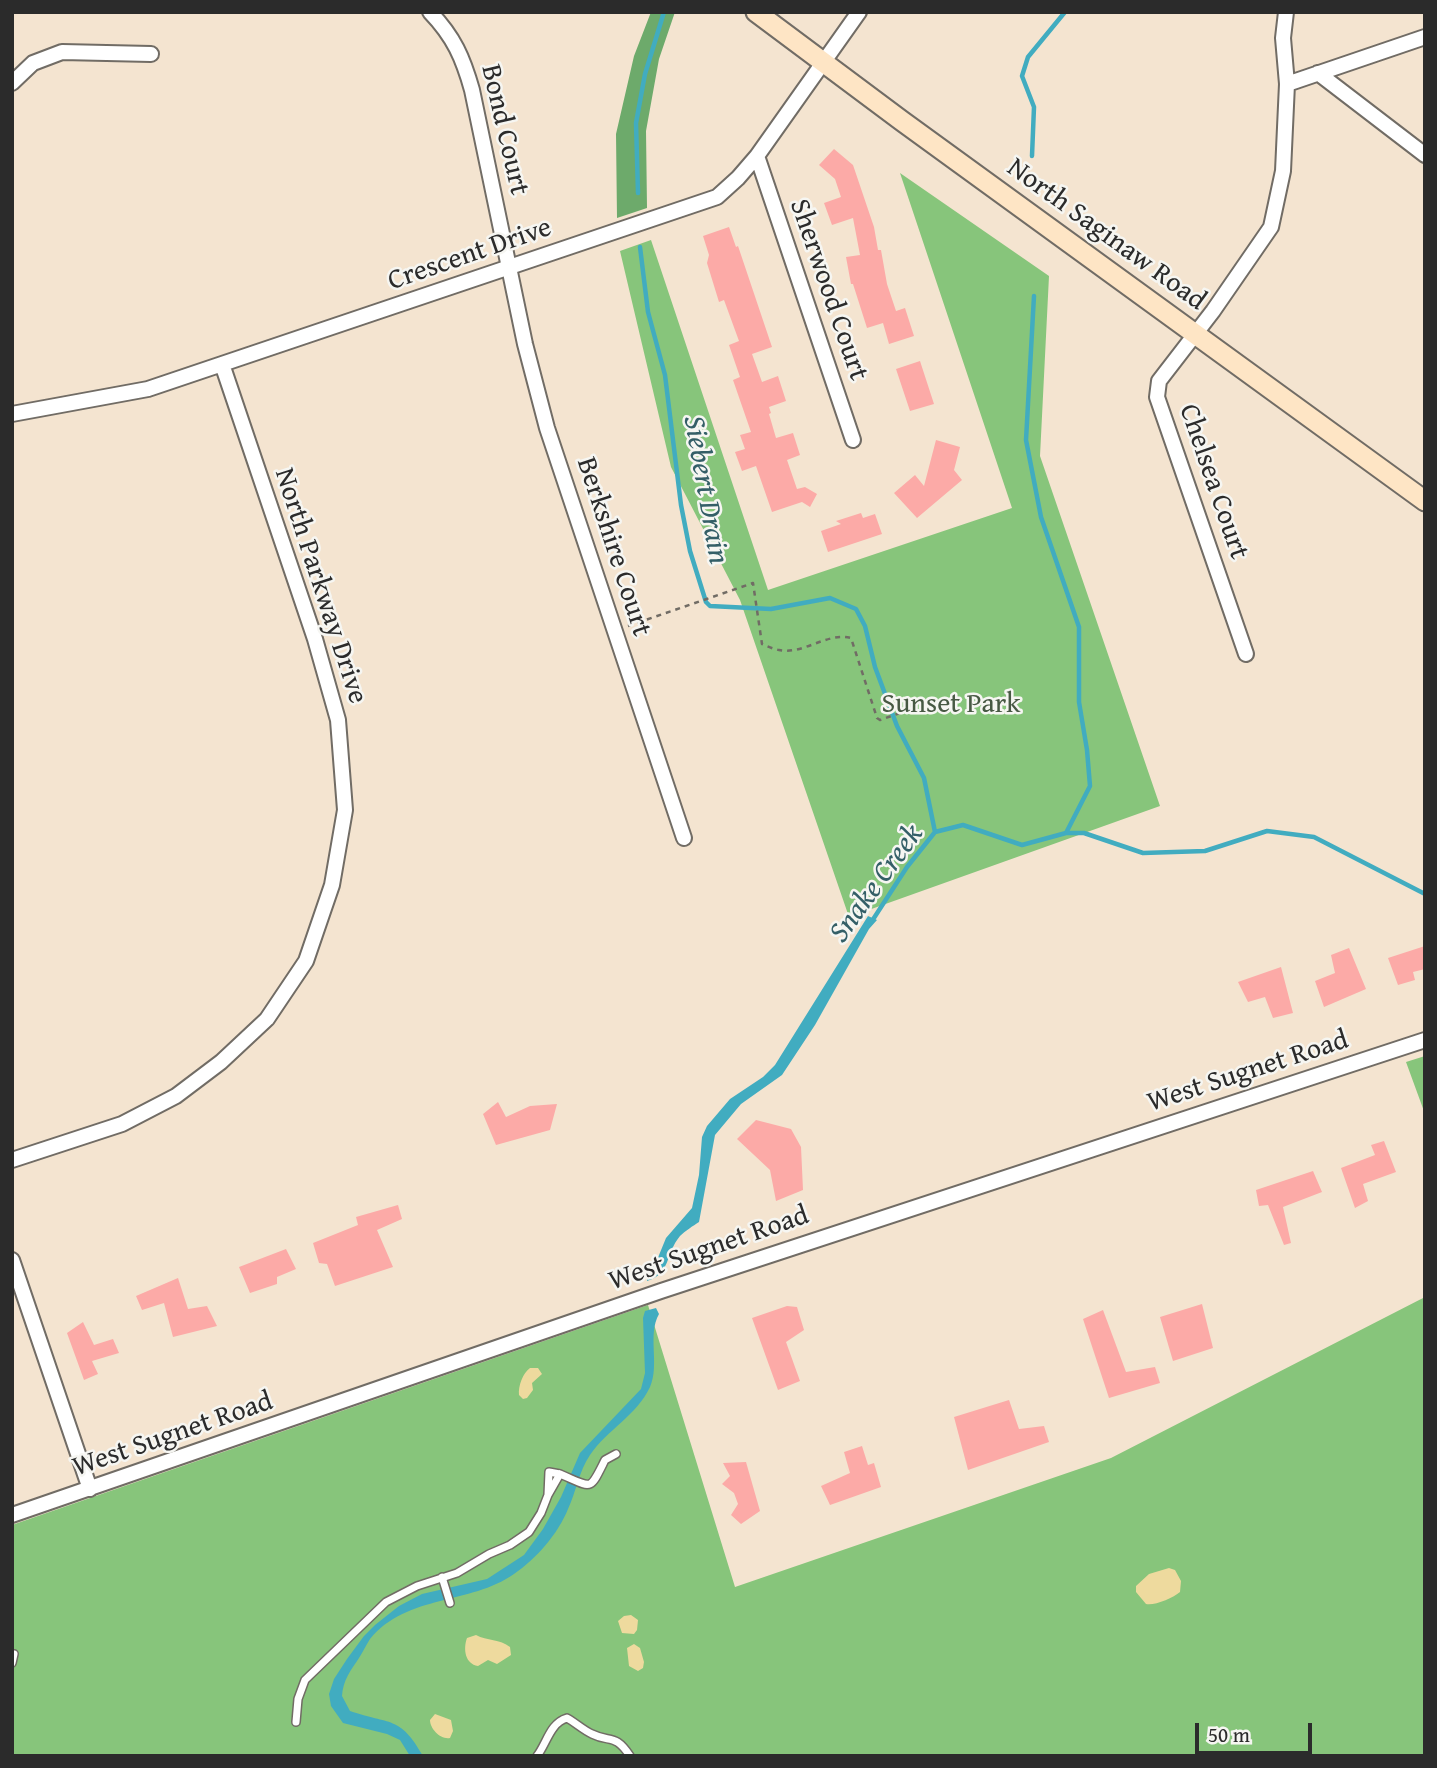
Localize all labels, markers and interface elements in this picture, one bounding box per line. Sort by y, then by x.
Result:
street label: Bond Court [473,61,535,199]
street label: North Saginaw Road [1000,152,1212,318]
street label: Sherwood Court [781,195,875,385]
street label: Crescent Drive [384,211,556,299]
street label: Chelsea Court [1171,400,1255,564]
water label: Siebert Drain [674,413,736,567]
street label: Berkshire Court [568,453,658,641]
street label: North Parkway Drive [266,464,374,708]
park label: Sunset Park [882,688,1020,722]
water label: Snake Creek [822,818,932,950]
street label: West Sugnet Road [1143,1024,1353,1120]
street label: West Sugnet Road [605,1199,813,1299]
street label: West Sugnet Road [69,1385,277,1485]
scale bar [1199,1708,1316,1752]
text: 50 m [1208,1719,1250,1750]

